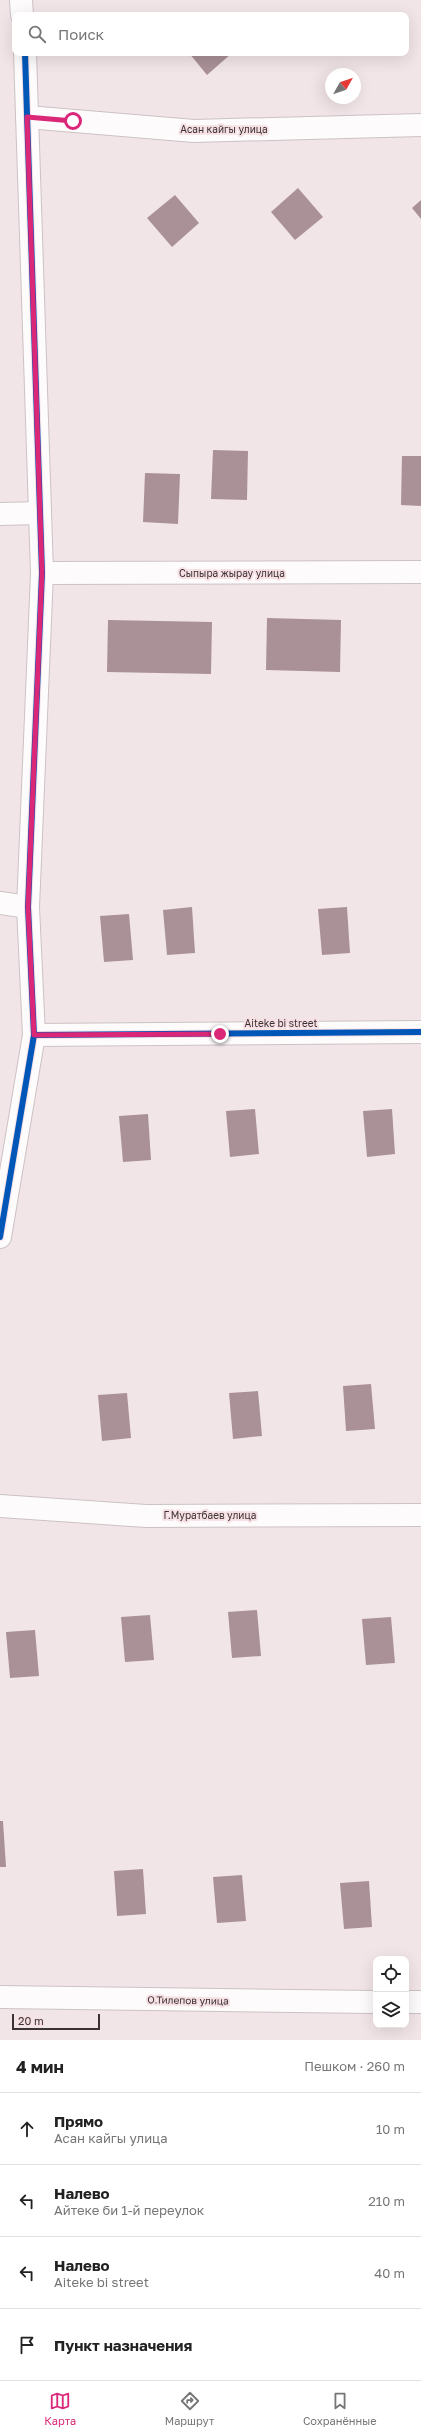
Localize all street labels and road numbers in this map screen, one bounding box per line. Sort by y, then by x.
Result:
street label: Асан кайгы улица [180,123,268,135]
street label: Сыпыра жырау улица [179,567,285,579]
street label: Aiteke bi street [245,1017,317,1029]
street label: Г.Муратбаев улица [164,1509,256,1521]
street label: О.Тилепов улица [147,1993,229,2007]

